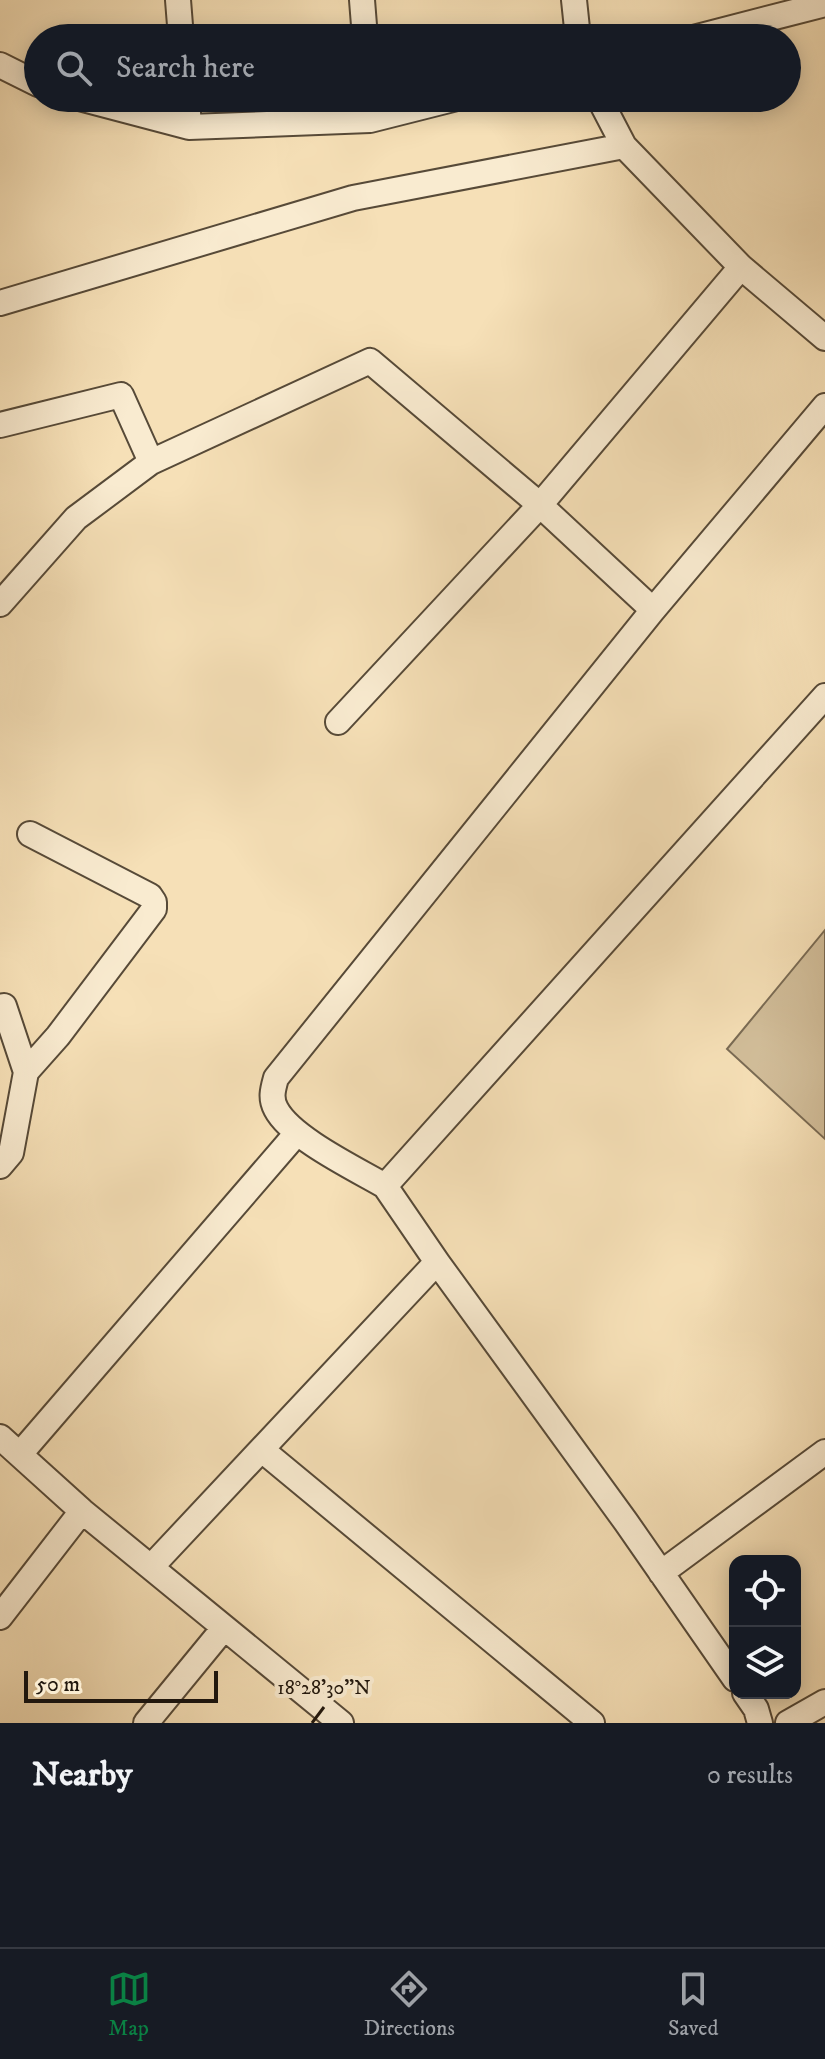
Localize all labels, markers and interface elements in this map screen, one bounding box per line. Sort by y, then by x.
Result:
search box [24,24,801,112]
icon: search [52,46,96,90]
text: Search here [116,50,255,87]
map controls [729,1555,801,1699]
button: locate [729,1555,801,1627]
button: layers [729,1627,801,1699]
scale bar [24,1667,218,1703]
text: 50 m [36,1671,80,1698]
text: 18°28'30"N [277,1676,371,1701]
text: Nearby [32,1754,133,1796]
text: 0 results [707,1759,793,1792]
tab: Map [107,1967,151,2042]
tab: Directions [364,1967,455,2042]
tab: Saved [668,1967,718,2042]

